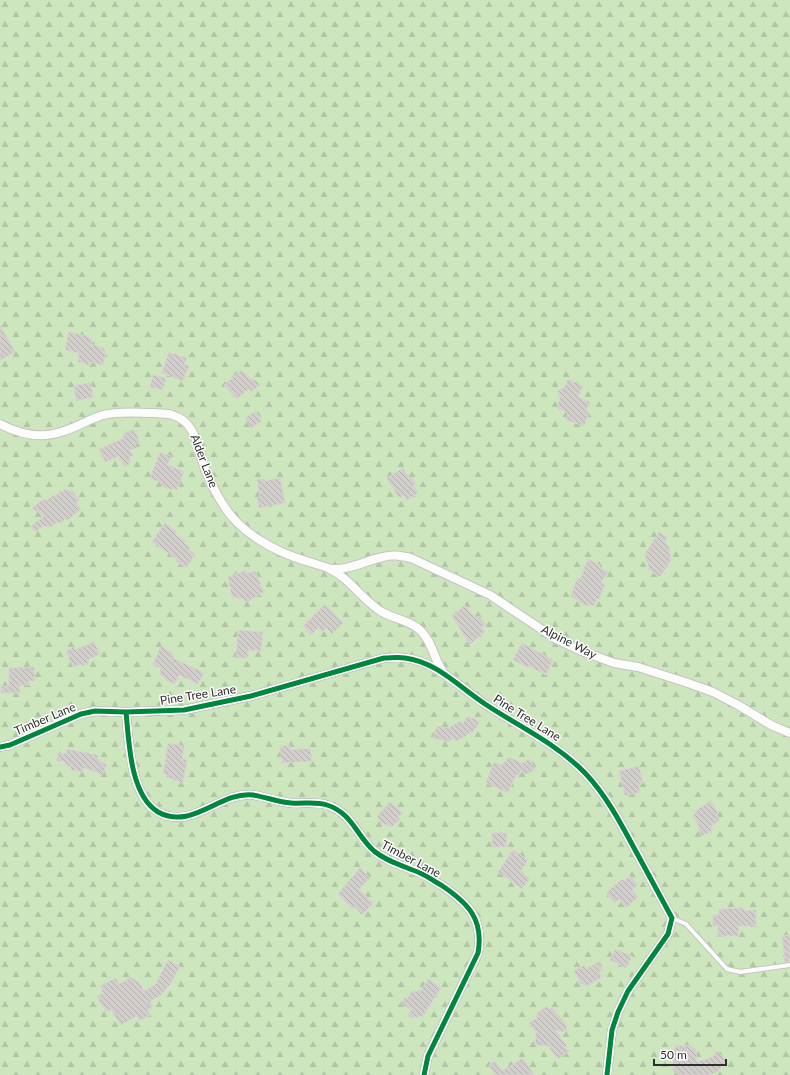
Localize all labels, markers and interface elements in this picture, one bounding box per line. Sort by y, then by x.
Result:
street label: Alder Lane [187,432,222,490]
street label: Alpine Way [539,621,600,662]
street label: Pine Tree Lane [159,681,237,708]
street label: Pine Tree Lane [491,691,564,744]
street label: Timber Lane [12,699,78,738]
street label: Timber Lane [379,837,444,880]
scale bar [654,1041,726,1067]
text: 50 m [660,1047,687,1062]

